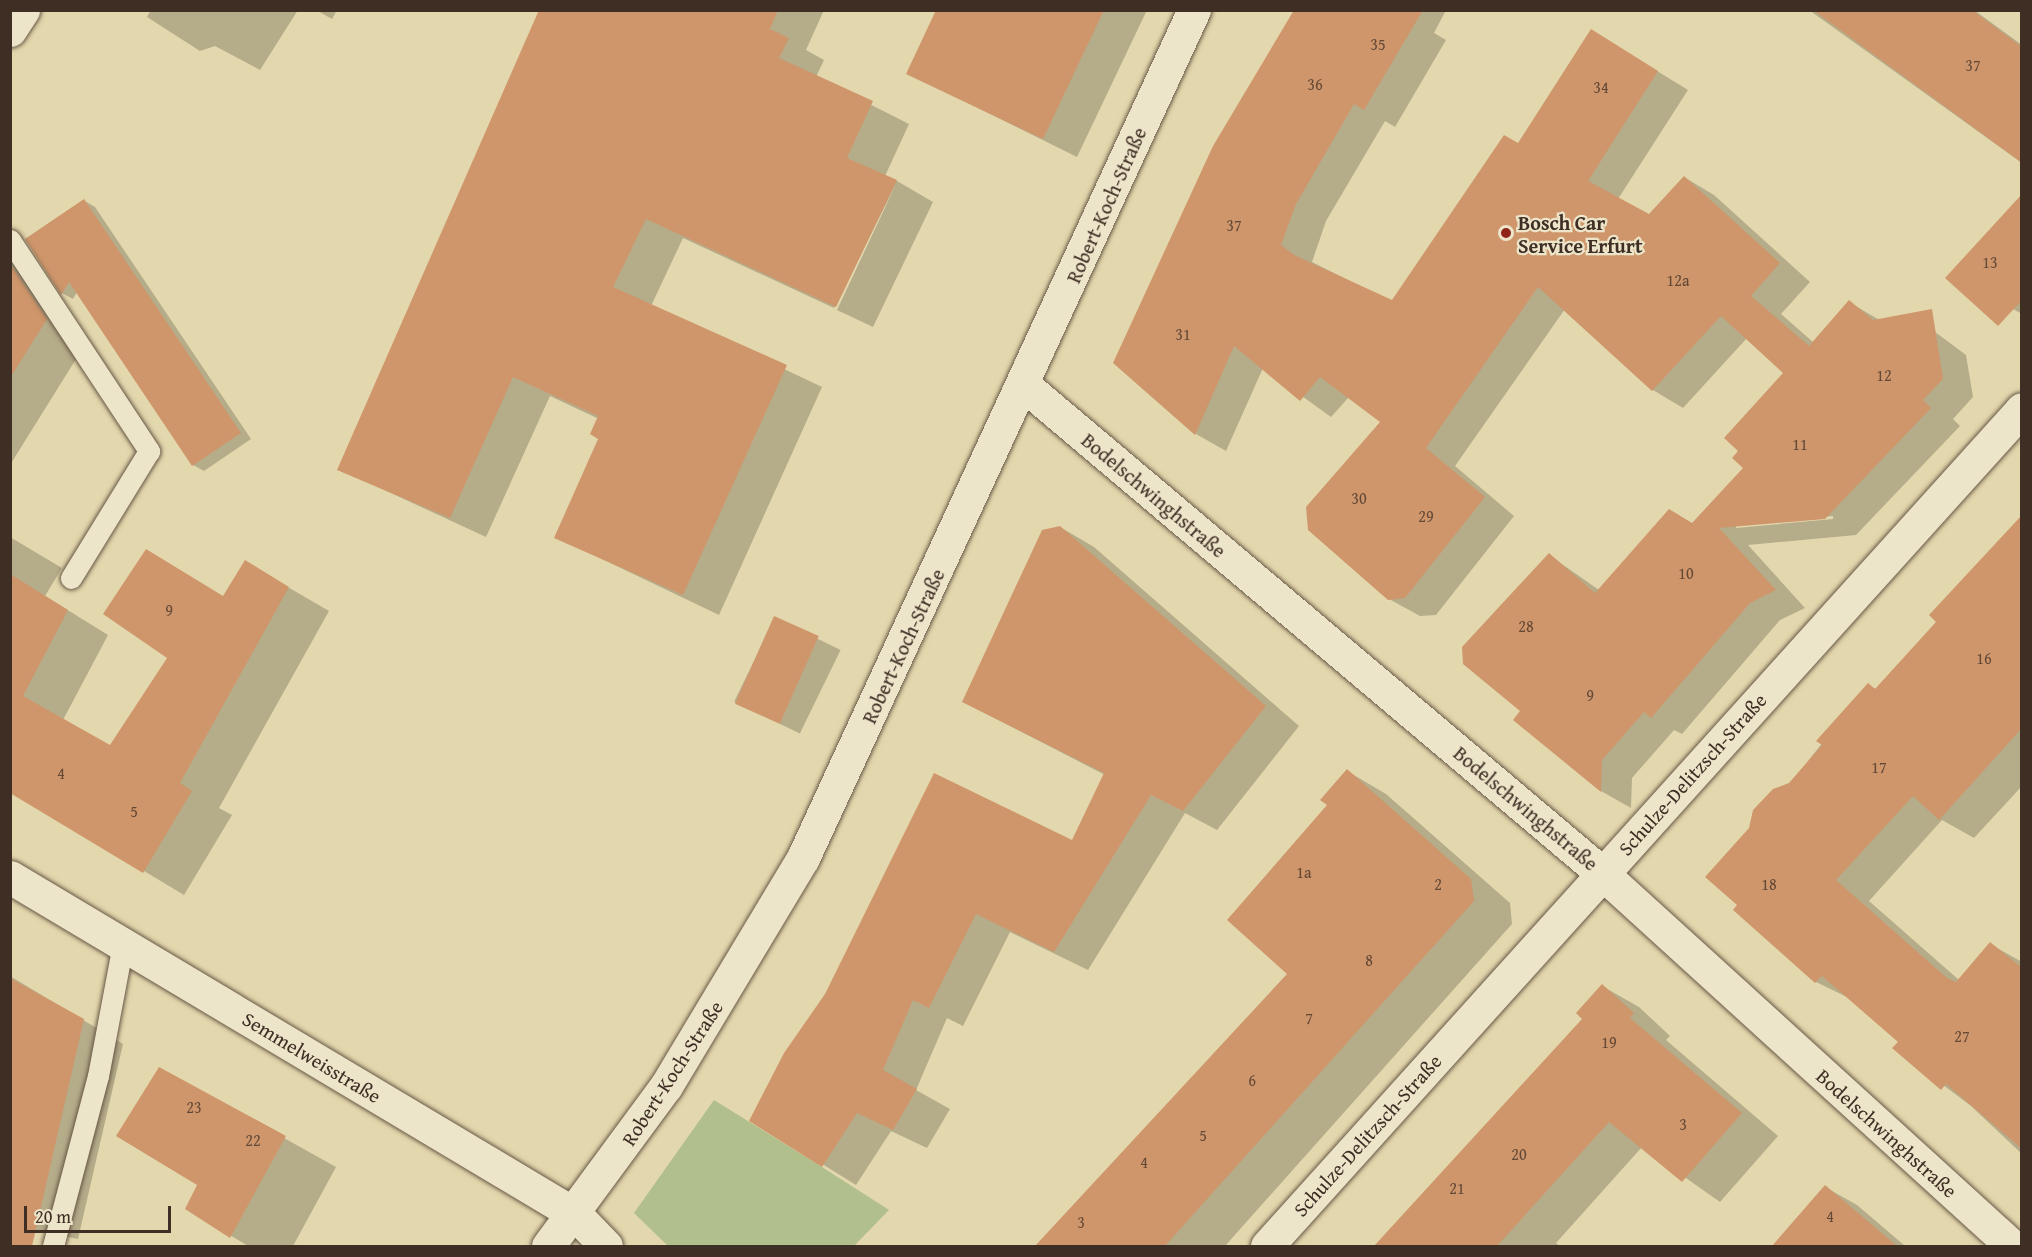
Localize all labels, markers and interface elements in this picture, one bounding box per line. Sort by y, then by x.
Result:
house number: 35 [1370,34,1386,54]
house number: 37 [1965,55,1981,75]
house number: 36 [1307,74,1323,94]
house number: 34 [1593,77,1609,97]
street label: Robert-Koch-Straße [1061,123,1151,287]
place label: Bosch Car Service Erfurt [1518,210,1643,257]
house number: 37 [1226,215,1242,235]
marker: Bosch Car Service Erfurt [1499,226,1513,240]
house number: 13 [1982,252,1998,272]
house number: 12a [1667,270,1689,290]
house number: 31 [1175,324,1191,344]
house number: 12 [1876,365,1892,385]
street label: Bodelschwinghstraße [1077,428,1231,562]
house number: 11 [1792,434,1808,454]
house number: 30 [1351,488,1367,508]
house number: 29 [1418,506,1434,526]
house number: 10 [1678,563,1694,583]
street label: Robert-Koch-Straße [857,565,949,727]
house number: 9 [165,600,173,620]
house number: 28 [1518,616,1534,636]
house number: 16 [1976,648,1992,668]
house number: 9 [1586,685,1594,705]
street label: Schulze-Delitzsch-Straße [1613,688,1771,860]
street label: Bodelschwinghstraße [1449,741,1603,875]
house number: 17 [1871,757,1887,777]
house number: 4 [57,763,65,783]
house number: 5 [130,801,138,821]
house number: 1a [1296,862,1312,882]
house number: 2 [1434,874,1442,894]
house number: 18 [1761,874,1777,894]
house number: 8 [1365,950,1373,970]
street label: Robert-Koch-Straße [616,996,728,1150]
street label: Semmelweisstraße [238,1006,386,1108]
house number: 7 [1305,1008,1313,1028]
house number: 27 [1954,1026,1970,1046]
house number: 19 [1601,1032,1617,1052]
street label: Schulze-Delitzsch-Straße [1288,1049,1446,1221]
street label: Bodelschwinghstraße [1812,1064,1962,1202]
house number: 6 [1248,1070,1256,1090]
house number: 23 [186,1097,202,1117]
house number: 3 [1679,1114,1687,1134]
house number: 5 [1199,1125,1207,1145]
house number: 22 [245,1130,261,1150]
house number: 20 [1511,1144,1527,1164]
house number: 4 [1140,1152,1148,1172]
house number: 21 [1449,1178,1465,1198]
scale bar [27,1194,174,1232]
text: 20 m [35,1203,71,1230]
house number: 4 [1826,1206,1834,1226]
house number: 3 [1077,1212,1085,1232]

